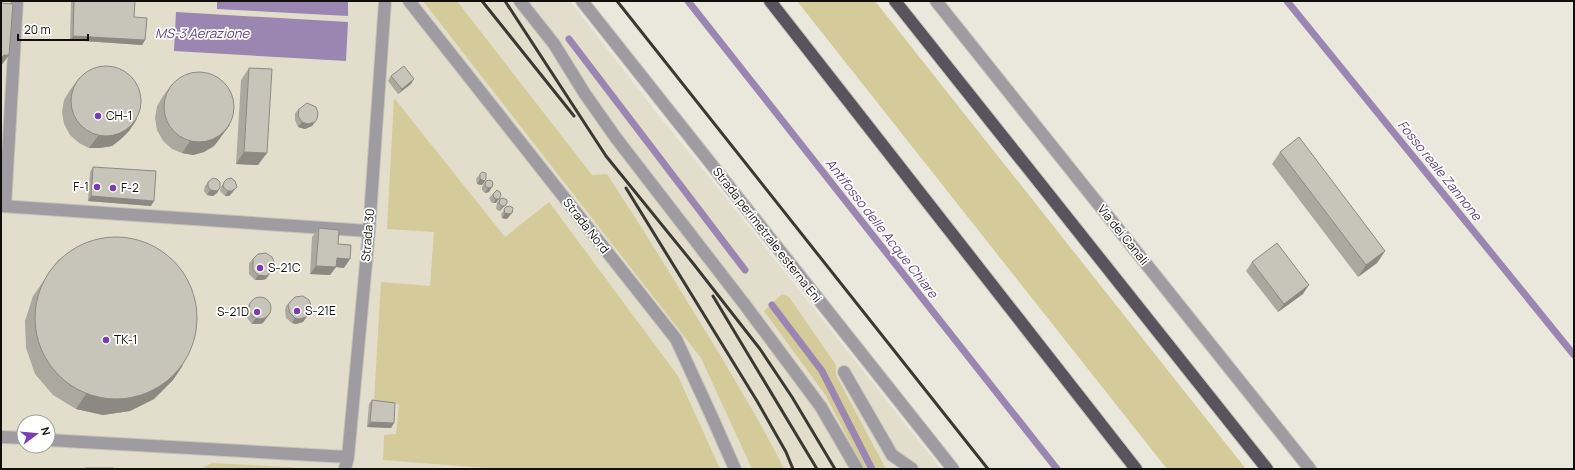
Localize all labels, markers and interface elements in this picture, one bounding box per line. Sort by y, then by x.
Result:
scale bar [18,16,88,42]
text: 20 m [24,21,51,38]
water label: MS-3 Aerazione [155,24,250,42]
place label: CH-1 [106,107,133,124]
marker: CH-1 [93,111,103,121]
water label: Fosso reale Zannone [1394,116,1487,225]
water label: Antifosso delle Acque Chiare [822,155,943,302]
street label: Strada perimetrale esterna Eni [709,163,826,306]
place label: F-1 [73,178,89,195]
place label: F-2 [121,179,139,196]
marker: F-1 [92,182,102,192]
marker: F-2 [108,183,118,193]
street label: Strada Nord [559,195,613,257]
street label: Via dei Canali [1094,201,1153,268]
street label: Strada 30 [357,208,378,262]
place label: S-21C [268,259,301,276]
marker: S-21C [255,263,265,273]
place label: S-21E [305,302,336,319]
place label: S-21D [217,303,249,320]
marker: S-21E [292,306,302,316]
marker: S-21D [252,307,262,317]
place label: TK-1 [114,331,137,348]
marker: TK-1 [101,335,111,345]
north arrow [16,414,56,454]
text: N [38,425,54,437]

